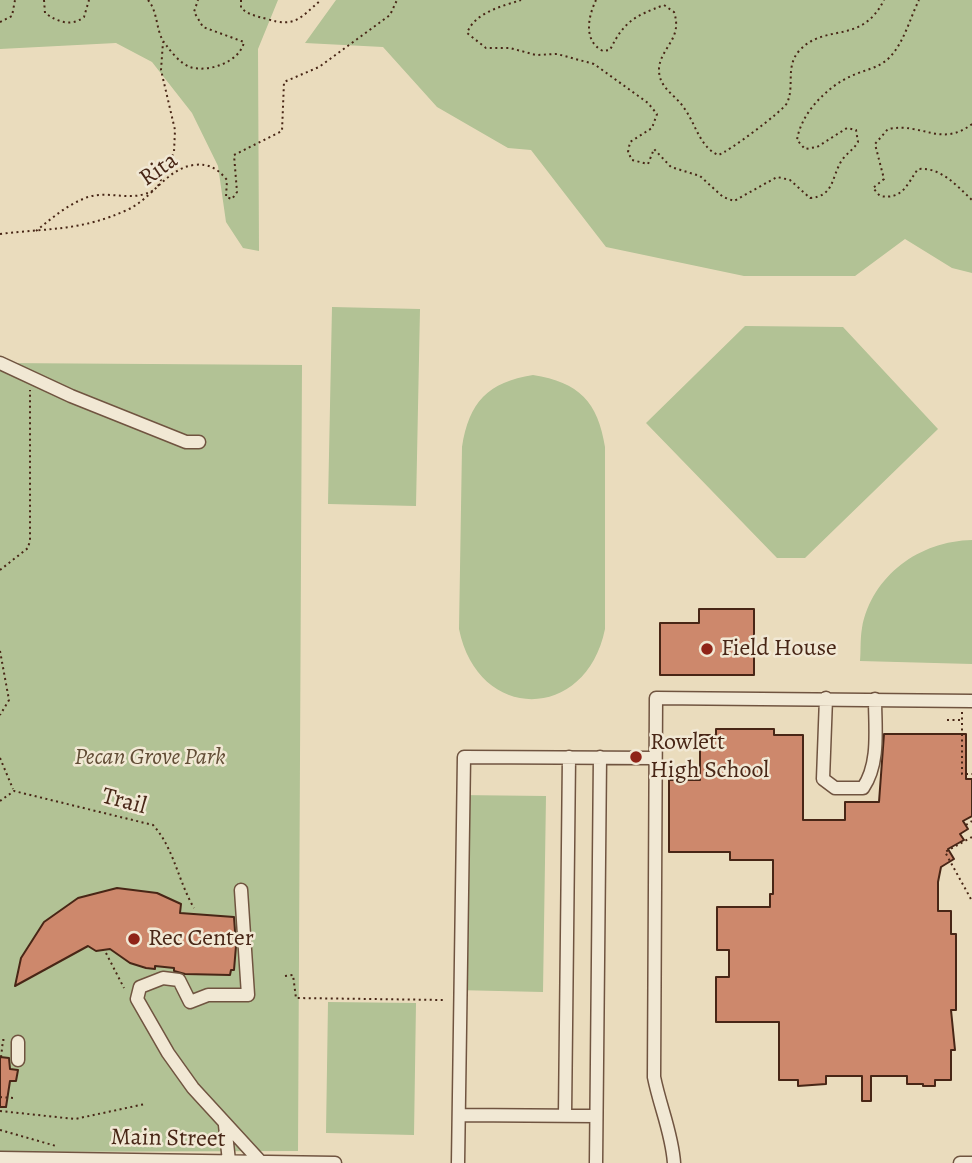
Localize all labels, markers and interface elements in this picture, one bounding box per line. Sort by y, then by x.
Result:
street label: Rita [134,147,184,193]
place label: Field House [721,635,837,663]
marker: Field House [699,641,715,657]
place label: Rowlett High School [650,729,769,785]
park label: Pecan Grove Park [74,744,226,772]
marker: Rowlett High School [628,749,644,765]
street label: Trail [98,782,150,822]
place label: Rec Center [148,925,254,953]
marker: Rec Center [126,931,142,947]
street label: Main Street [110,1124,226,1154]

